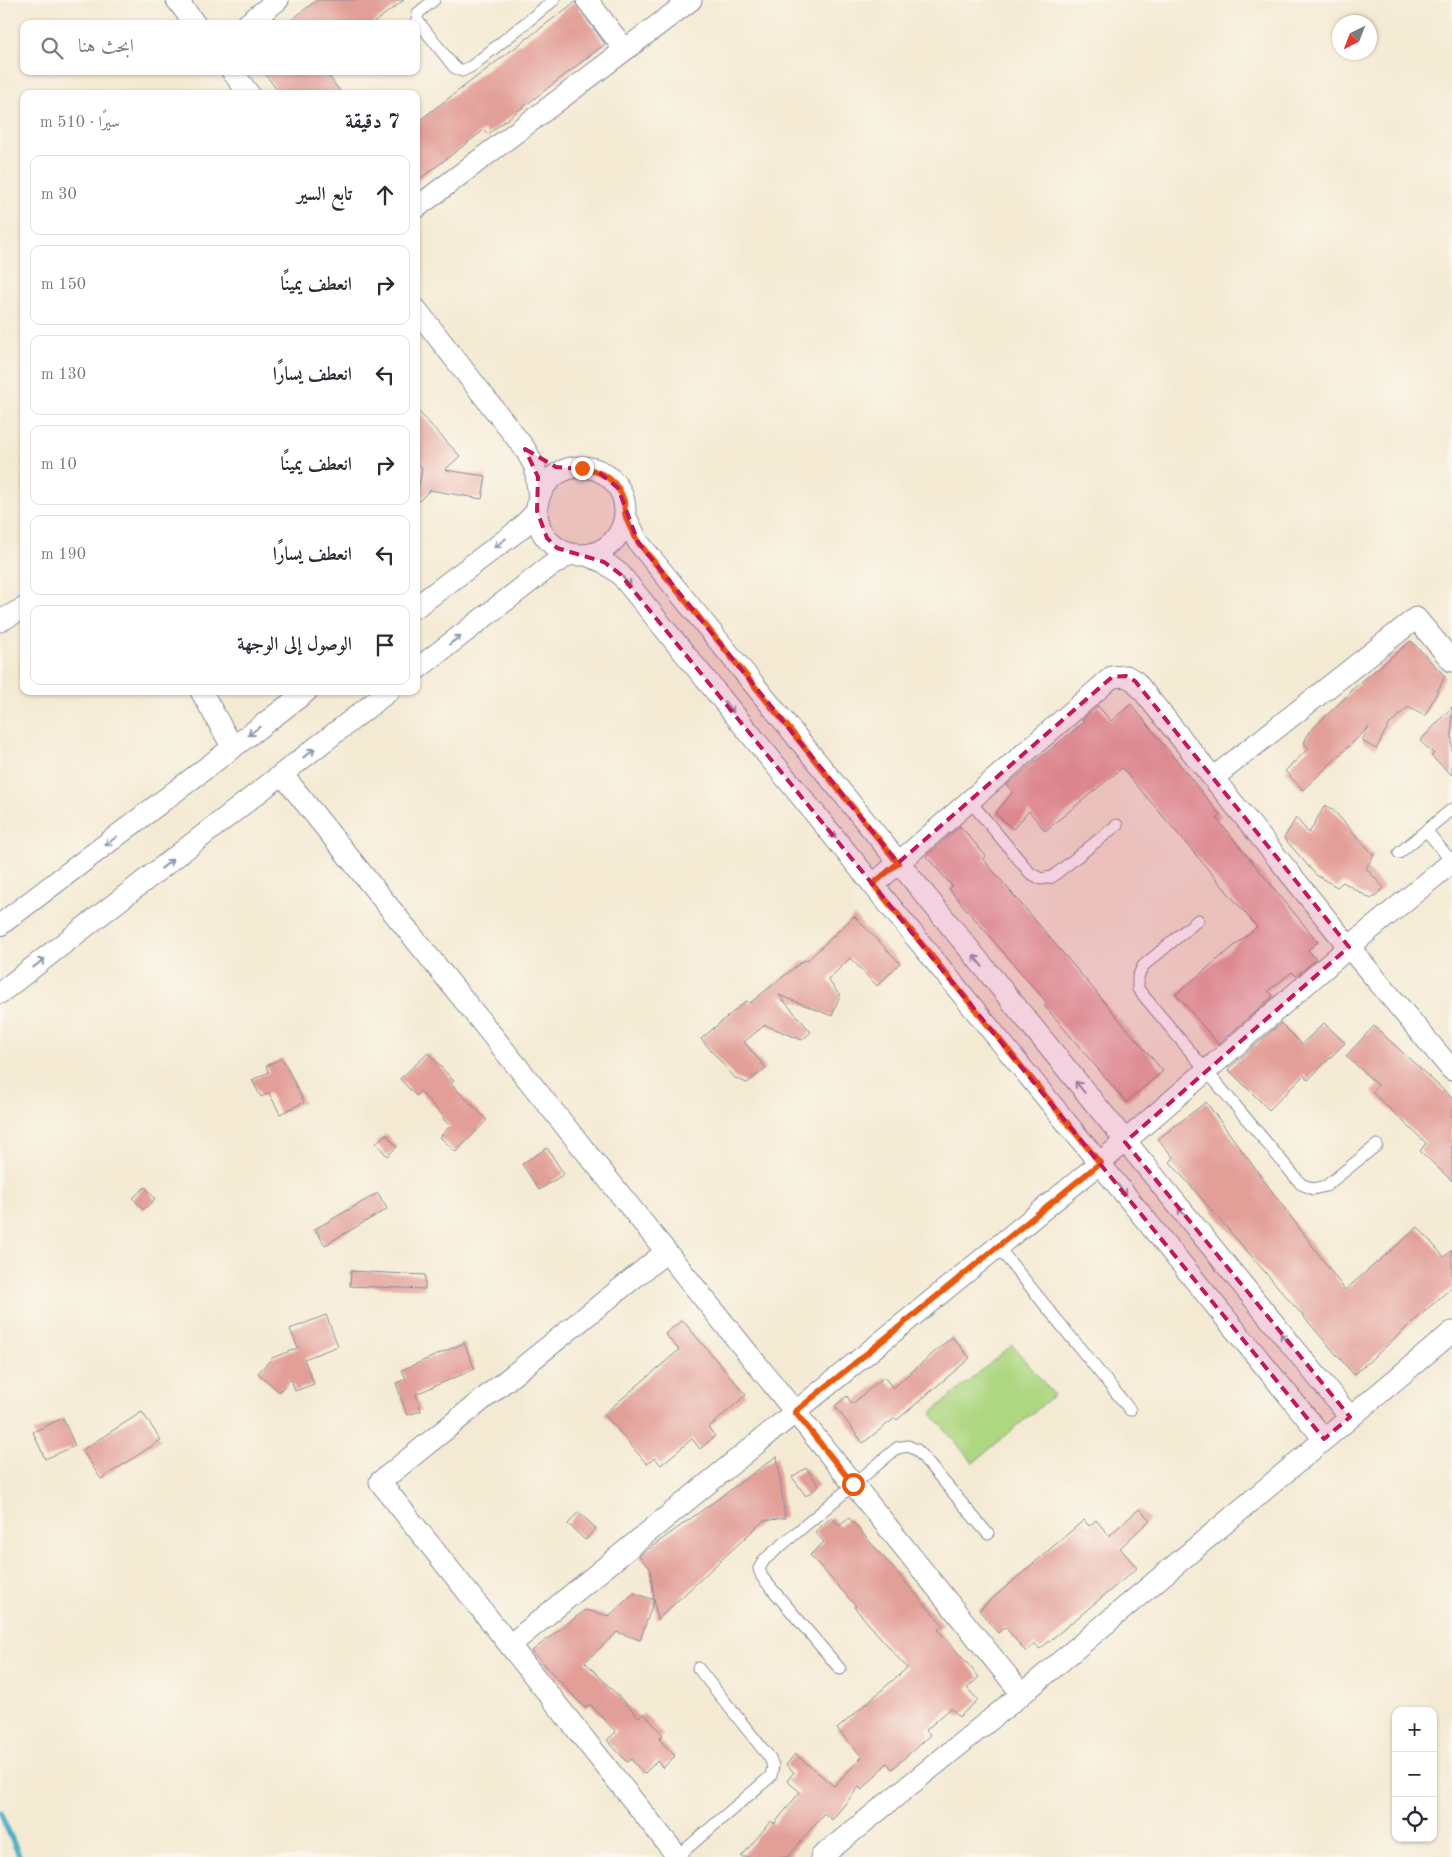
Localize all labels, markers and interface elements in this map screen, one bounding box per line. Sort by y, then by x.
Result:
north arrow [1332,15,1377,60]
search box [20,20,420,75]
icon: search [38,34,66,62]
text: ابحث هنا [78,38,134,57]
text: 7 دقيقة [345,112,400,133]
text: سيرًا · 510 m [40,115,120,131]
icon: ahead [371,181,399,209]
text: تابع السير [297,186,352,205]
text: 30 m [41,187,77,203]
icon: right [371,271,399,299]
text: انعطف يمينًا [280,276,352,295]
text: 150 m [41,277,86,293]
icon: left [371,361,399,389]
text: انعطف يسارًا [273,366,352,385]
text: 130 m [41,367,86,383]
icon: right [371,451,399,479]
text: انعطف يمينًا [280,456,352,475]
text: 10 m [41,457,77,473]
route end [571,457,594,480]
one-way arrow [494,538,507,549]
icon: left [371,541,399,569]
text: انعطف يسارًا [273,546,352,565]
text: 190 m [41,547,86,563]
one-way arrow [620,574,631,587]
icon: arrive [371,631,399,659]
one-way arrow [448,635,462,645]
text: الوصول إلى الوجهة [237,636,352,655]
one-way arrow [723,700,734,713]
one-way arrow [248,726,261,737]
one-way arrow [302,748,315,759]
one-way arrow [826,826,837,839]
one-way arrow [105,835,118,846]
one-way arrow [160,858,173,869]
one-way arrow [972,955,983,968]
one-way arrow [32,958,45,969]
one-way arrow [1075,1081,1086,1094]
one-way arrow [1116,1183,1127,1196]
one-way arrow [1177,1207,1188,1220]
one-way arrow [1280,1333,1291,1346]
route start [842,1473,865,1496]
map controls [1392,1707,1437,1842]
button: + [1392,1707,1437,1752]
button: − [1392,1752,1437,1797]
button: locate [1392,1797,1437,1842]

